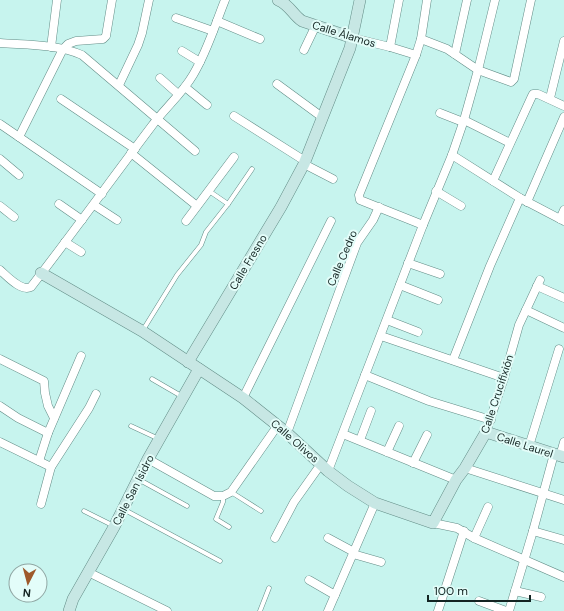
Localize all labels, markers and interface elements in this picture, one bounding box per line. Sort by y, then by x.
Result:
street label: Calle Álamos [311,18,377,50]
street label: Calle Cedro [324,228,360,288]
street label: Calle Fresno [226,232,270,292]
street label: Calle Crucifixión [478,353,516,435]
street label: Calle Olivos [268,416,322,466]
street label: Calle Laurel [495,429,555,461]
street label: Calle San Isidro [109,452,157,528]
north arrow [8,563,48,603]
scale bar [428,577,530,603]
text: 100 m [434,583,468,599]
text: N [22,586,32,600]

